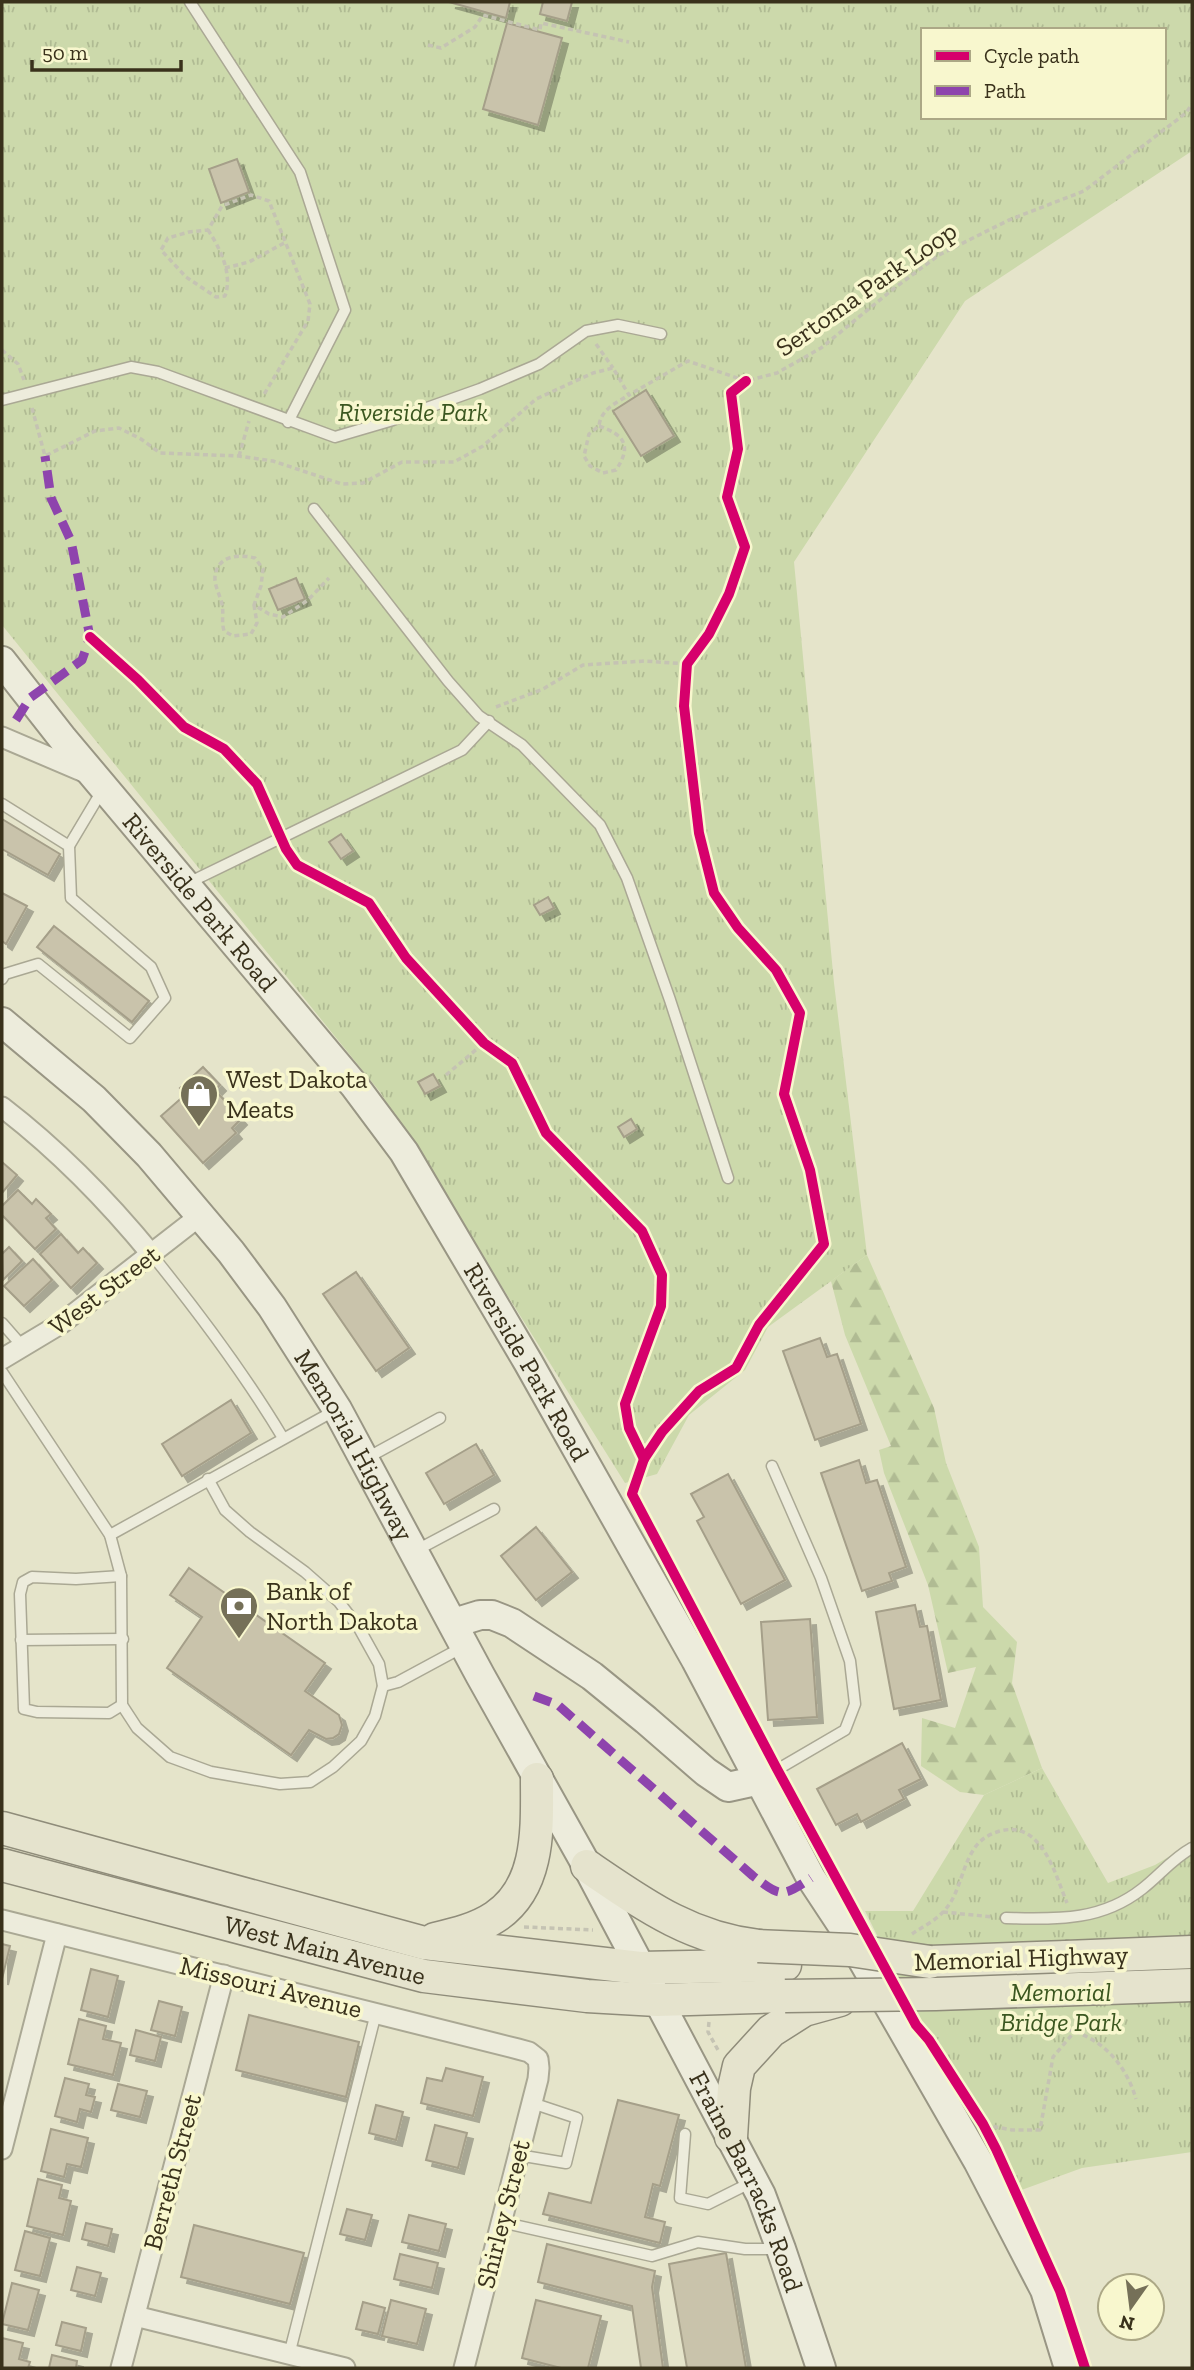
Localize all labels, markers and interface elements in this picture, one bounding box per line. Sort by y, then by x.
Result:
scale bar [32,28,180,72]
legend [921,28,1166,119]
text: 50 m [42,40,88,65]
text: Cycle path [984,43,1079,68]
text: Path [984,78,1026,103]
street label: Sertoma Park Loop [769,215,963,363]
park label: Riverside Park [338,396,488,428]
street label: Riverside Park Road [116,806,284,998]
place label: West Dakota Meats [226,1063,368,1125]
shop icon: West Dakota Meats [178,1073,220,1128]
street label: West Street [42,1238,166,1342]
street label: Riverside Park Road [457,1257,597,1467]
street label: Memorial Highway [287,1344,421,1547]
place label: Bank of North Dakota [266,1575,419,1637]
bank icon: Bank of North Dakota [218,1585,260,1640]
street label: West Main Avenue [221,1908,429,1992]
street label: Memorial Highway [913,1938,1129,1978]
street label: Missouri Avenue [177,1949,365,2025]
park label: Memorial Bridge Park [1000,1976,1122,2038]
street label: Fraine Barracks Road [682,2066,810,2296]
street label: Berreth Street [136,2090,208,2254]
street label: Shirley Street [469,2136,537,2292]
north arrow [1096,2272,1166,2342]
text: N [1117,2310,1137,2336]

